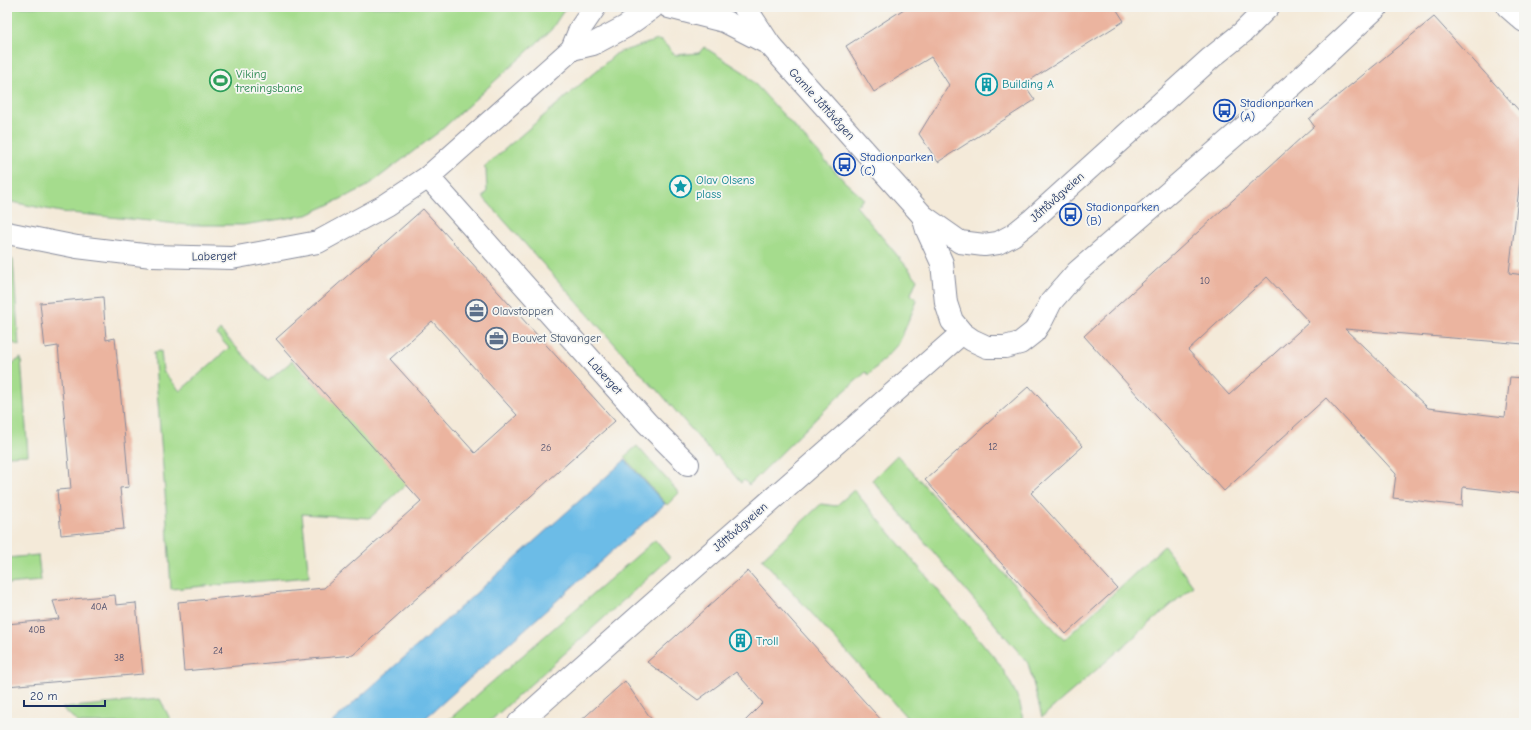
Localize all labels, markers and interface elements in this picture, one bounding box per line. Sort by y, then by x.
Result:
street label: Gamle Jåttåvågen [786,65,858,143]
place label: Viking treningsbane [235,67,303,95]
sports icon: Viking treningsbane [207,68,233,94]
building icon: Building A [974,71,1000,97]
place label: Building A [1002,77,1054,91]
place label: Stadionparken (A) [1240,96,1314,124]
bus stop icon: Stadionparken (A) [1212,97,1238,123]
place label: Stadionparken (C) [860,150,934,178]
bus stop icon: Stadionparken (C) [832,151,858,177]
street label: Jåttåvågveien [1027,169,1087,225]
place label: Olav Olsens plass [696,173,755,201]
place icon: Olav Olsens plass [668,174,694,200]
place label: Stadionparken (B) [1086,200,1160,228]
bus stop icon: Stadionparken (B) [1058,201,1084,227]
street label: Laberget [192,249,237,263]
house number: 10 [1200,275,1210,287]
office icon: Olavstoppen [463,298,489,324]
place label: Olavstoppen [492,304,553,318]
office icon: Bouvet Stavanger [483,325,509,351]
place label: Bouvet Stavanger [512,331,601,345]
street label: Laberget [585,355,626,398]
house number: 12 [988,441,998,453]
house number: 26 [541,442,551,454]
street label: Jåttåvågveien [710,499,770,555]
house number: 40A [91,601,108,613]
house number: 40B [28,624,46,636]
building icon: Troll [727,628,753,654]
place label: Troll [756,634,778,648]
house number: 24 [213,645,223,657]
house number: 38 [114,652,124,664]
scale bar [24,682,105,708]
text: 20 m [30,689,58,703]

